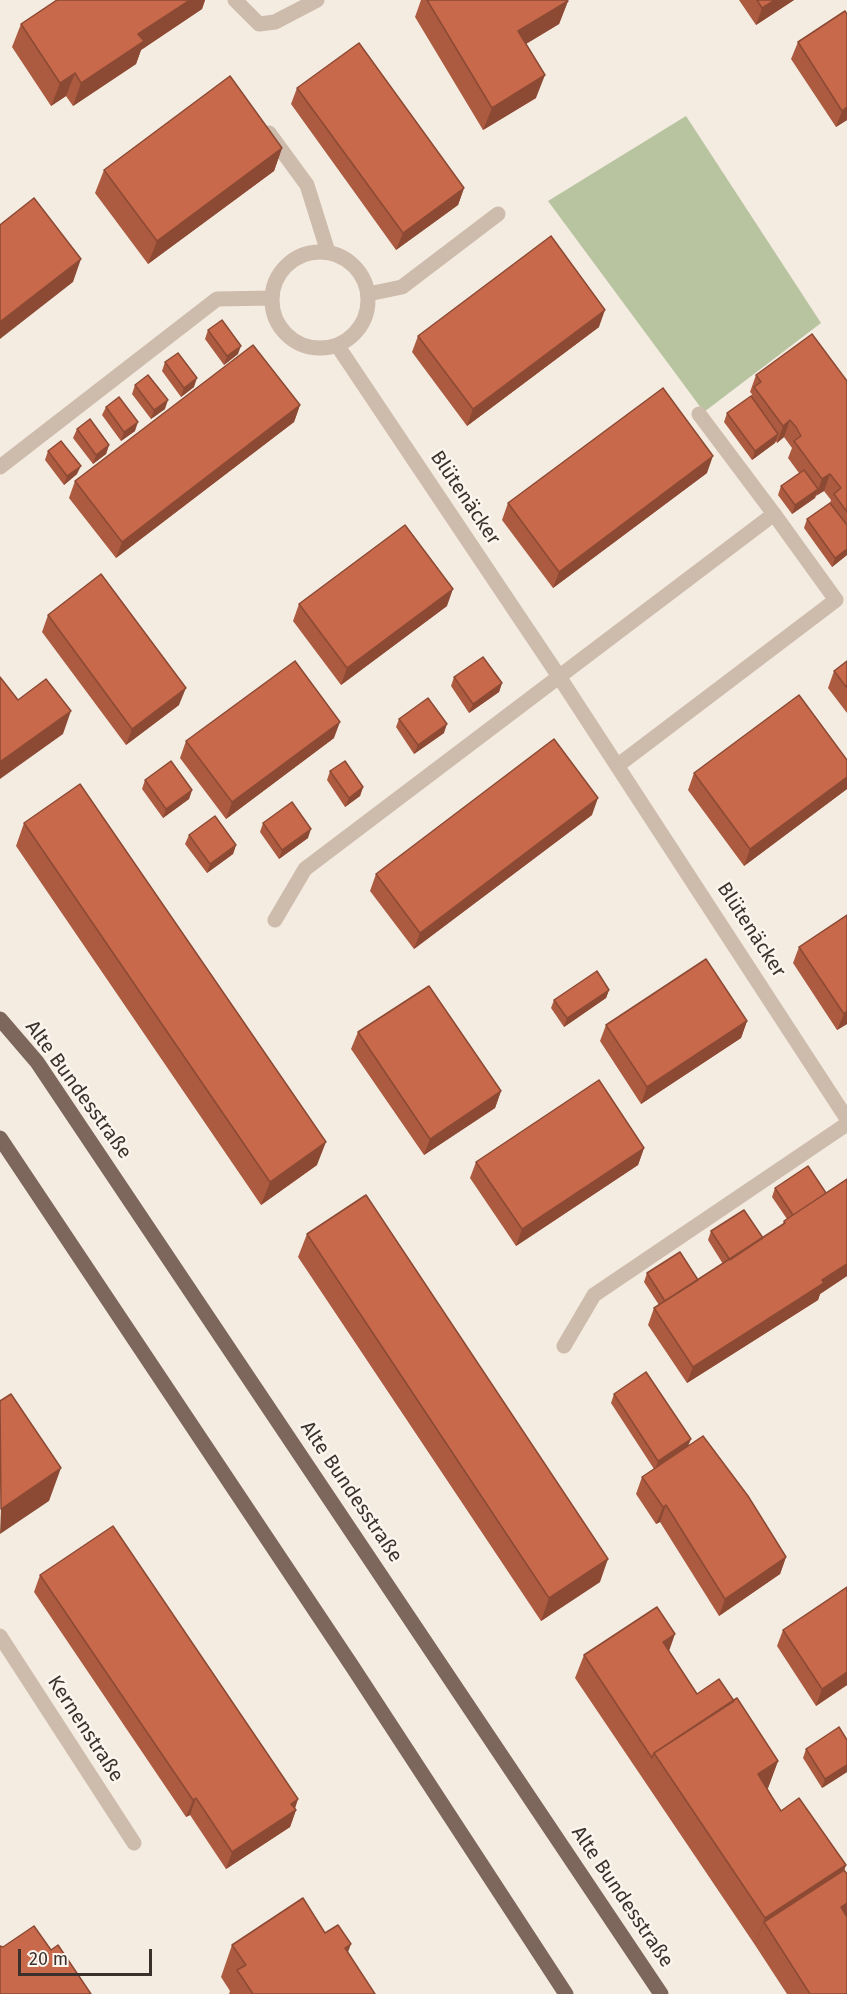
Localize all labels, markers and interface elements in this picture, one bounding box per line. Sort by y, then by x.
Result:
street label: Blütenäcker [425,446,505,550]
street label: Blütenäcker [711,878,791,982]
street label: Alte Bundesstraße [20,1016,136,1164]
street label: Alte Bundesstraße [295,1417,407,1567]
street label: Kernenstraße [42,1671,128,1787]
street label: Alte Bundesstraße [566,1822,678,1972]
scale bar [21,1937,154,1975]
text: 20 m [29,1948,68,1970]

